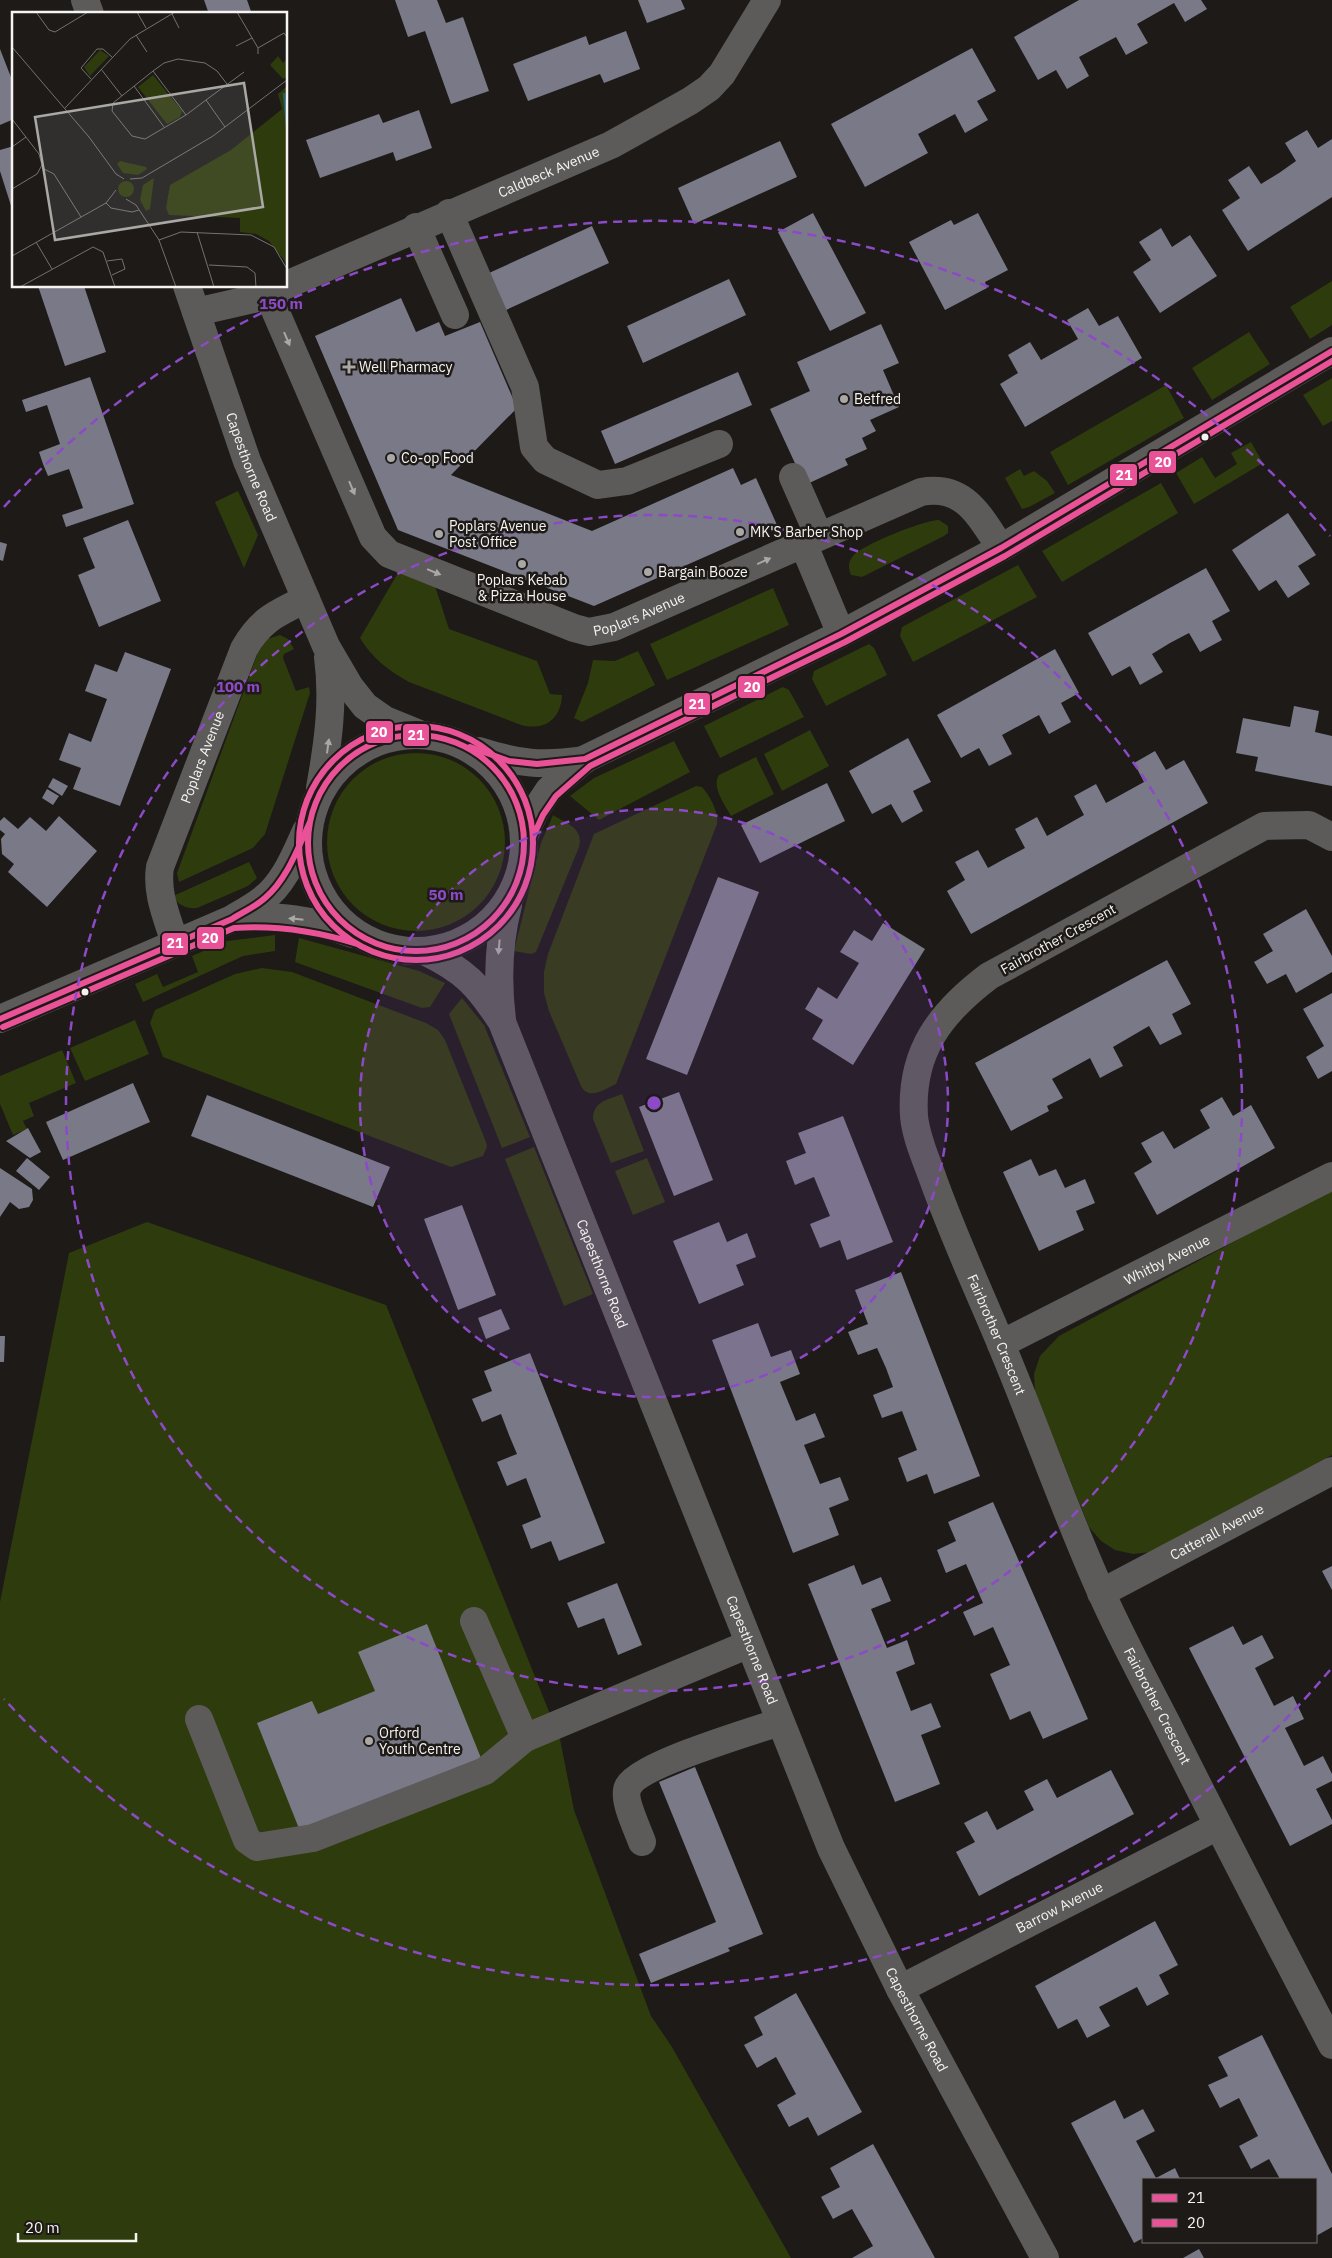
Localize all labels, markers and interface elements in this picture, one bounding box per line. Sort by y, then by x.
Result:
inset map [12,12,288,288]
street label: Caldbeck Avenue [495,142,602,202]
text: 150 m [259,294,303,313]
one-way arrow [284,332,292,346]
place label: Well Pharmacy [359,358,453,376]
marker: Well Pharmacy [343,361,355,373]
place label: Betfred [854,390,901,408]
marker: Betfred [838,393,850,405]
street label: Capesthorne Road [222,410,281,524]
unlabelled marker [1200,432,1210,442]
place label: Co-op Food [401,449,474,467]
line badge: 20 [1148,450,1177,474]
marker: Co-op Food [385,452,397,464]
text: 20 [1155,453,1171,471]
line badge: 21 [1109,463,1138,487]
text: 21 [1116,466,1133,484]
one-way arrow [348,481,356,495]
place label: Poplars Avenue Post Office [449,517,547,551]
place label: MK'S Barber Shop [750,523,863,541]
marker: MK'S Barber Shop [734,526,746,538]
marker: Poplars Avenue Post Office [433,528,445,540]
one-way arrow [757,556,771,564]
marker: Poplars Kebab & Pizza House [516,558,528,570]
place label: Bargain Booze [658,563,748,581]
marker: Bargain Booze [642,566,654,578]
one-way arrow [427,569,442,576]
place label: Poplars Kebab & Pizza House [477,571,567,605]
street label: Poplars Avenue [592,588,688,640]
line badge: 20 [737,675,766,699]
text: 100 m [216,677,260,696]
text: 20 [744,678,760,696]
line badge: 21 [683,692,711,716]
text: 21 [689,695,706,713]
street label: Poplars Avenue [176,708,228,806]
line badge: 20 [365,720,394,744]
text: 20 [371,723,387,741]
line badge: 21 [402,723,430,747]
text: 21 [408,726,425,744]
one-way arrow [324,737,332,753]
text: 50 m [429,885,463,904]
street label: Fairbrother Crescent [997,900,1119,978]
one-way arrow [288,914,304,922]
line badge: 20 [196,926,225,950]
text: 20 [202,929,218,947]
line badge: 21 [161,932,189,956]
text: 21 [167,934,184,952]
one-way arrow [495,940,503,956]
unlabelled marker [80,987,90,997]
centre of rings [645,1094,663,1112]
street label: Capesthorne Road [572,1217,632,1331]
street label: Whitby Avenue [1121,1230,1213,1289]
street label: Fairbrother Crescent [963,1271,1030,1398]
street label: Catterall Avenue [1167,1499,1267,1564]
street label: Capesthorne Road [722,1593,782,1707]
street label: Fairbrother Crescent [1120,1644,1195,1768]
place label: Orford Youth Centre [379,1724,461,1758]
marker: Orford Youth Centre [363,1735,375,1747]
street label: Barrow Avenue [1013,1877,1106,1937]
street label: Capesthorne Road [882,1964,952,2075]
legend [1142,2178,1317,2243]
text: 21 [1187,2188,1205,2207]
scale bar [18,2210,135,2242]
text: 20 [1187,2213,1205,2232]
text: 20 m [25,2218,60,2237]

